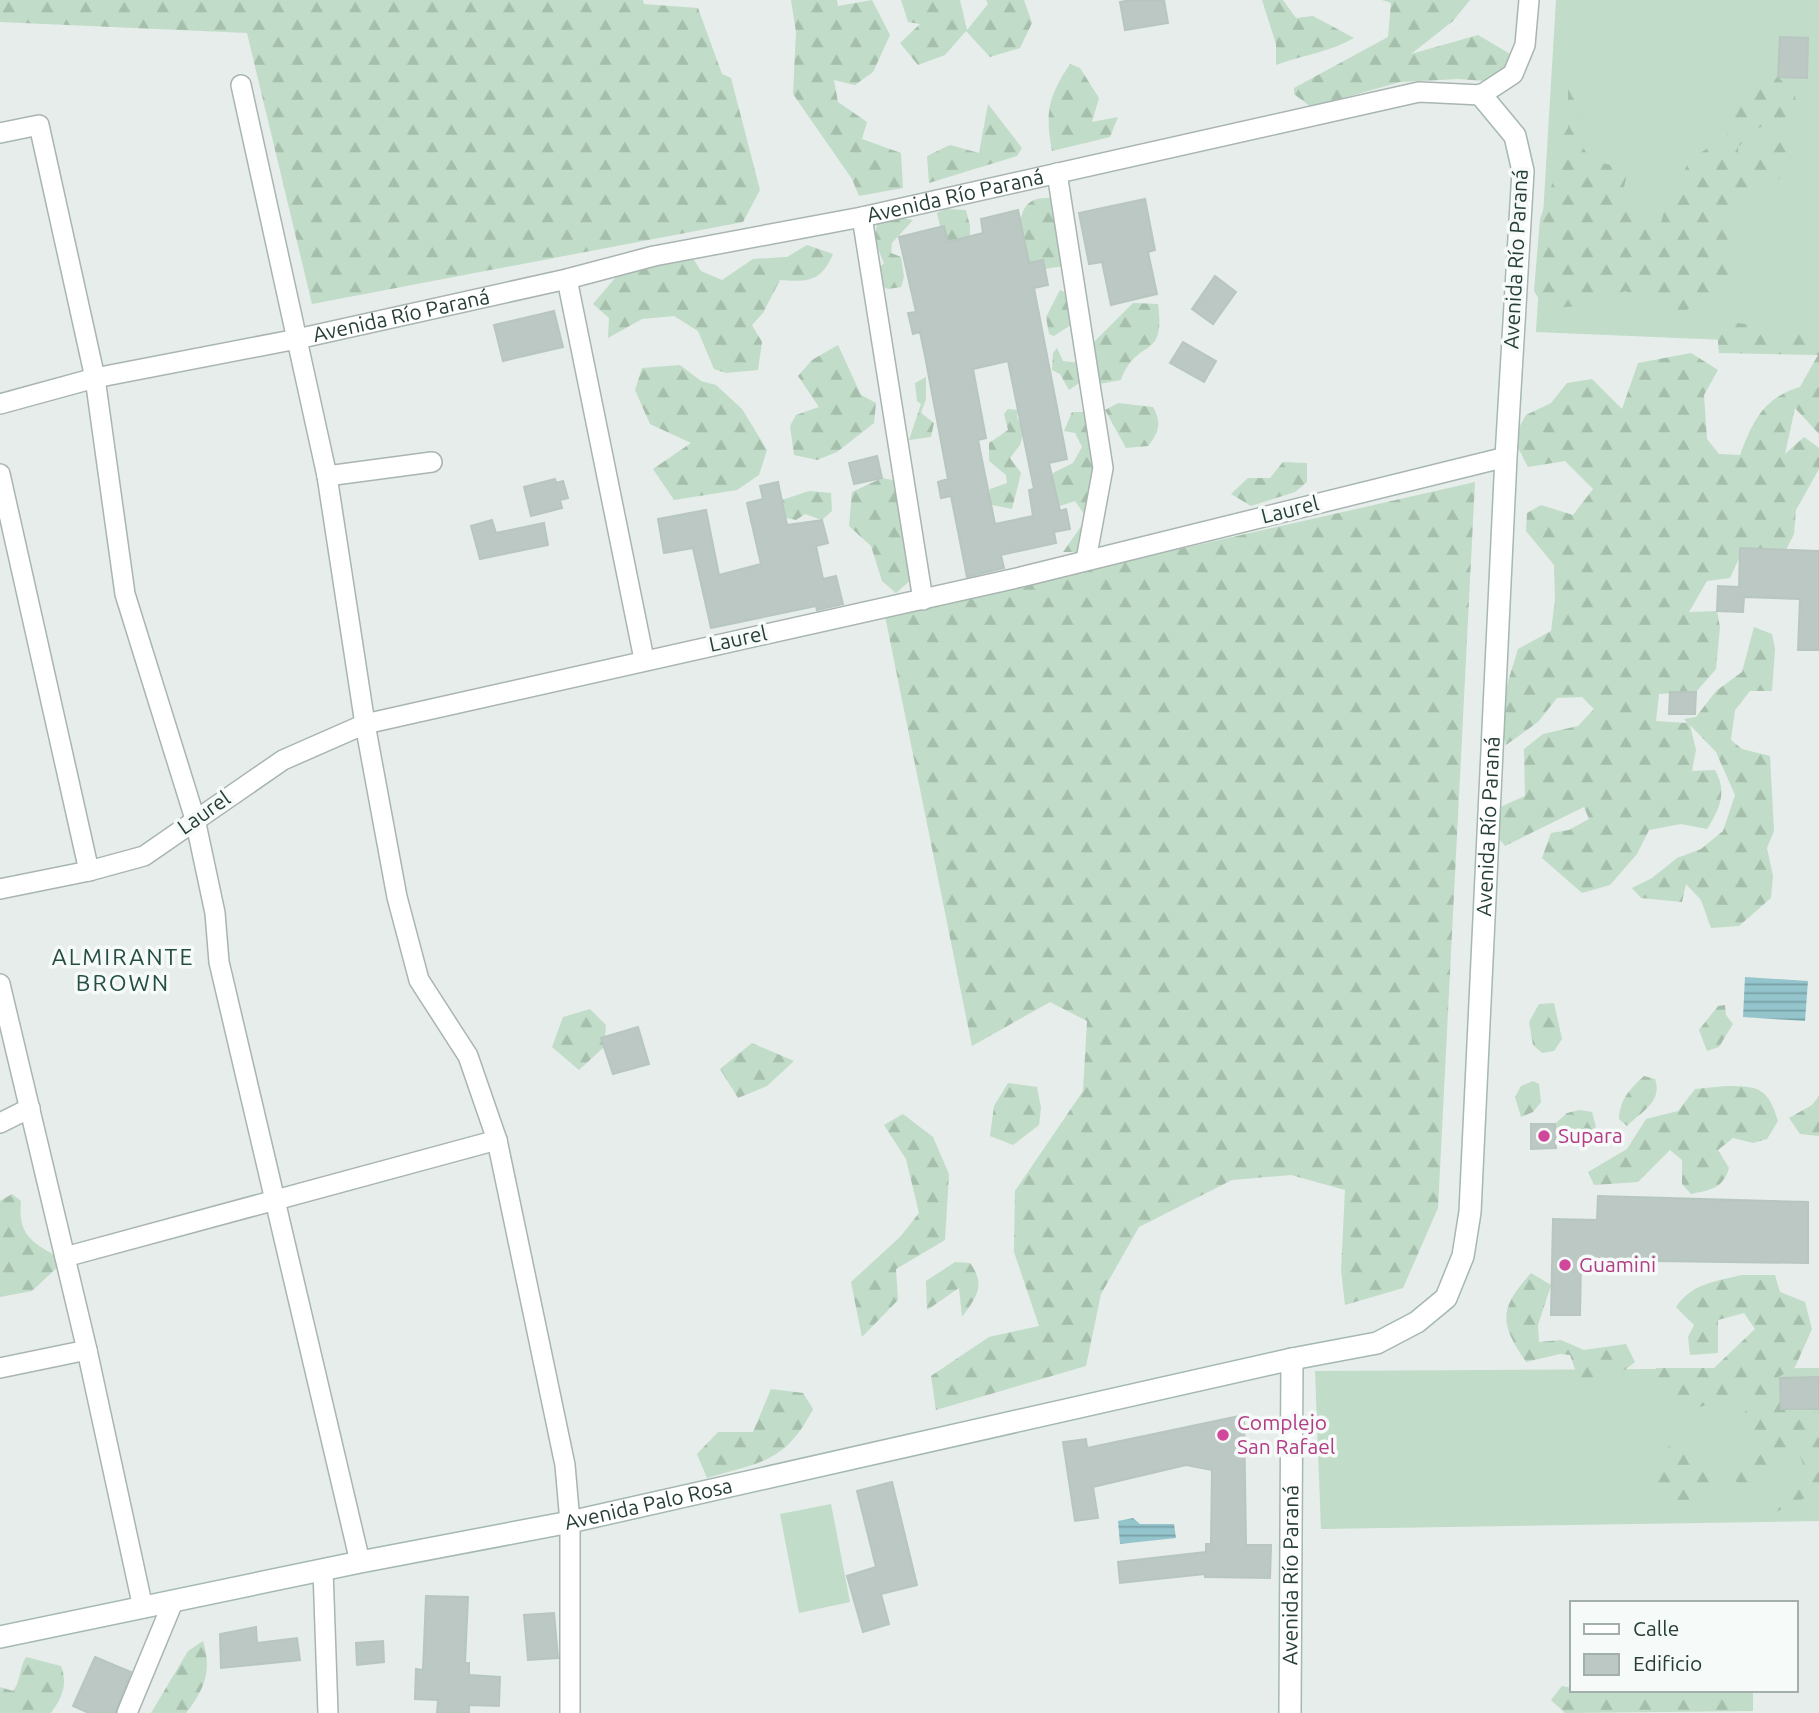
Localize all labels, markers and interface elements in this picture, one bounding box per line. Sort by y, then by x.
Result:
street label: Avenida Río Paraná [864,164,1046,227]
street label: Avenida Río Paraná [1498,168,1532,350]
street label: Avenida Río Paraná [310,284,492,346]
street label: Laurel [1258,490,1321,528]
street label: Laurel [707,620,769,656]
street label: Avenida Río Paraná [1471,736,1504,917]
street label: Laurel [173,786,234,839]
district label: ALMIRANTE BROWN [52,944,194,995]
place label: Supara [1558,1123,1623,1147]
marker: Supara [1536,1128,1552,1144]
place label: Guamini [1579,1252,1656,1276]
marker: Guamini [1557,1257,1573,1273]
place label: Complejo San Rafael [1237,1410,1335,1458]
marker: Complejo San Rafael [1215,1427,1231,1443]
street label: Avenida Palo Rosa [562,1473,734,1534]
street label: Avenida Río Paraná [1277,1485,1302,1665]
legend [1570,1601,1798,1692]
text: Calle [1633,1616,1679,1640]
text: Edificio [1633,1651,1702,1675]

